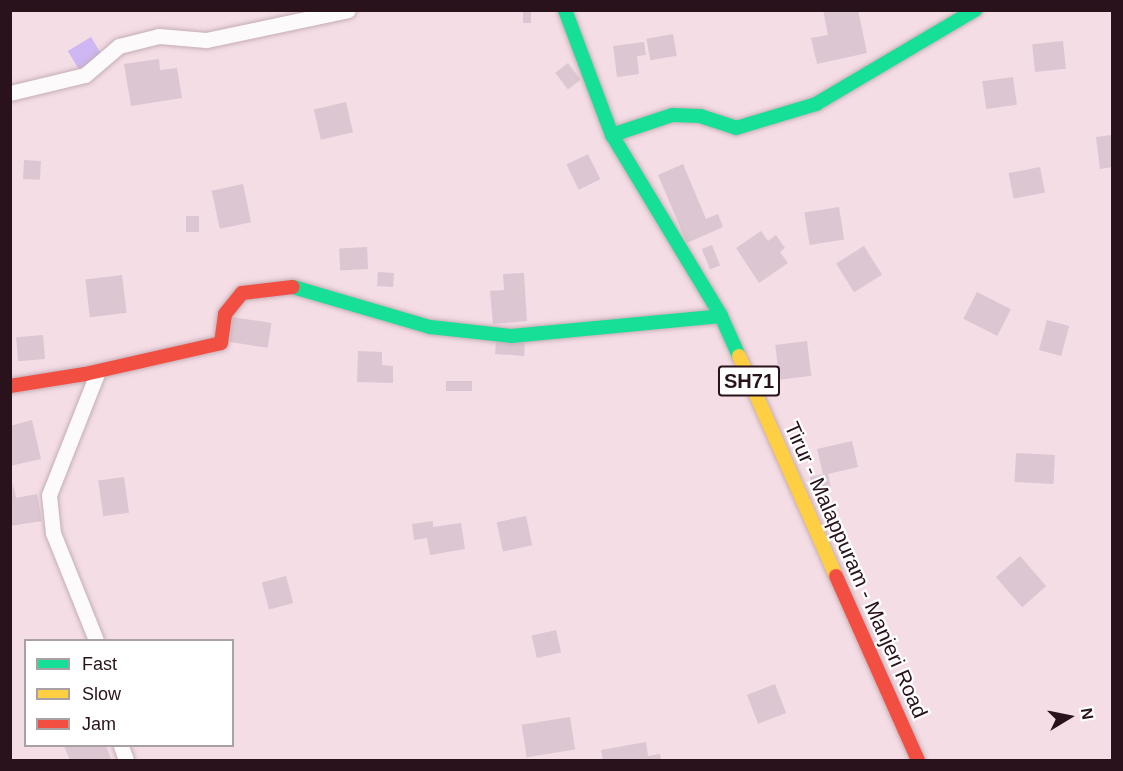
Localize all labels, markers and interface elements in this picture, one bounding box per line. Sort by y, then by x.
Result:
road number: SH71 [718,364,780,398]
street label: Tirur - Malappuram - Manjeri Road [779,418,933,722]
legend [24,639,234,747]
text: Fast [82,654,117,674]
text: Slow [82,684,121,704]
north arrow [1039,687,1099,747]
text: N [1078,707,1097,721]
text: Jam [82,714,116,734]

